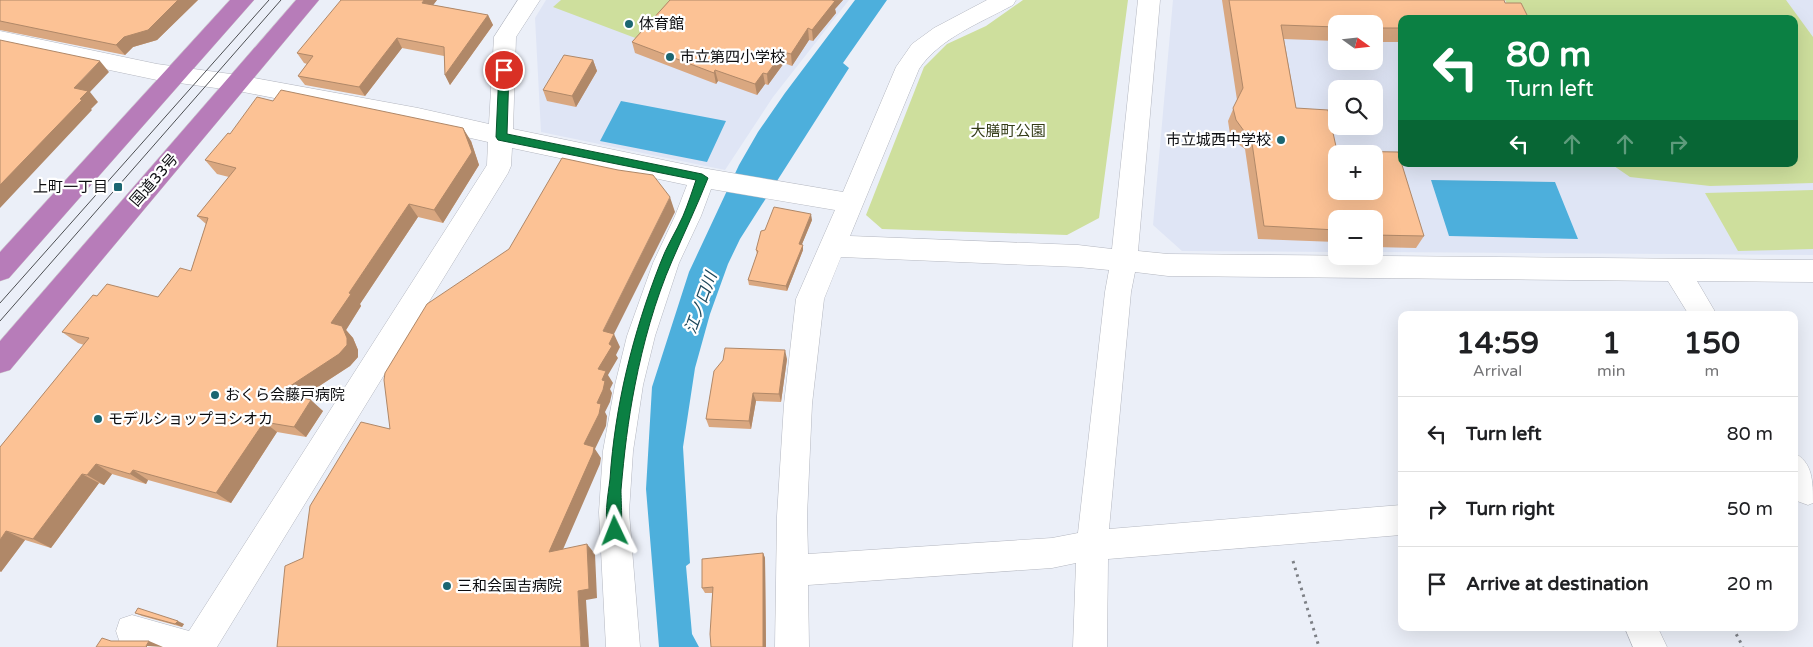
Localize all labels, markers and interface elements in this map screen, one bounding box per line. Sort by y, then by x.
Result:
place label: 体育館 [639,15,684,33]
north arrow [1328,15,1382,70]
map controls [1328,15,1383,265]
marker: 体育館 [623,18,635,30]
text: 80 m [1506,34,1591,76]
icon: left [1423,35,1488,100]
place label: 市立第四小学校 [680,48,785,66]
pin [483,49,525,91]
marker: 市立第四小学校 [664,51,676,63]
icon: arrive [490,56,518,84]
text: Turn left [1506,76,1594,102]
button: search [1328,80,1383,135]
park label: 大膳町公園 [970,122,1046,140]
icon: left [1505,130,1533,158]
icon: ahead [1558,130,1586,158]
icon: ahead [1611,130,1639,158]
icon: right [1664,130,1692,158]
place label: 市立城西中学校 [1166,131,1271,149]
marker: 市立城西中学校 [1275,134,1287,146]
button: + [1328,145,1383,200]
street label: 国道33号 [126,150,182,210]
place label: 上町一丁目 [33,178,108,196]
marker: 上町一丁目 [112,181,124,193]
button: − [1328,210,1383,265]
water label: 江ノ口川 [681,268,722,336]
text: 14:59 [1456,325,1539,362]
text: 1 [1602,325,1621,362]
text: 150 [1684,325,1740,362]
text: Arrival [1473,361,1522,381]
text: min [1597,361,1626,381]
text: m [1704,361,1719,381]
place label: おくら会藤戸病院 [225,386,345,404]
marker: おくら会藤戸病院 [209,389,221,401]
place label: モデルショップヨシオカ [108,410,273,428]
marker: モデルショップヨシオカ [92,413,104,425]
icon: left [1423,420,1451,448]
text: Turn left [1466,423,1542,445]
text: 80 m [1727,423,1773,445]
icon: right [1423,495,1451,523]
text: Turn right [1466,498,1554,520]
text: 50 m [1727,498,1773,520]
position arrow [588,504,640,556]
icon: arrive [1423,570,1451,598]
text: Arrive at destination [1466,573,1649,595]
text: 20 m [1727,573,1773,595]
place label: 三和会国吉病院 [457,577,562,595]
marker: 三和会国吉病院 [441,580,453,592]

